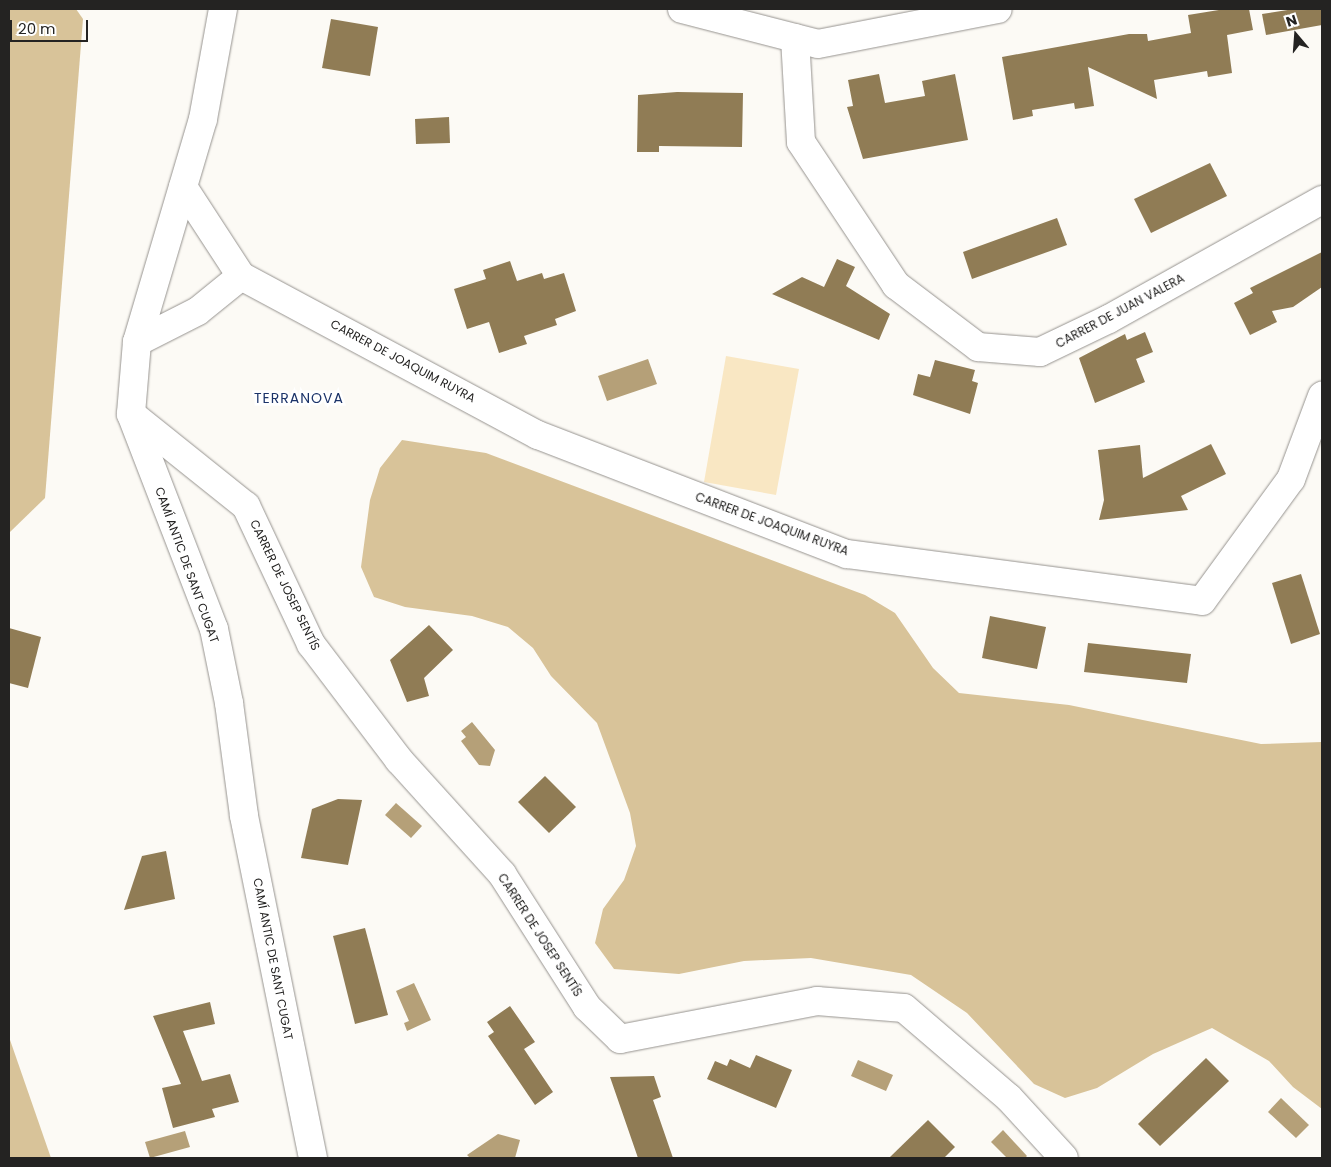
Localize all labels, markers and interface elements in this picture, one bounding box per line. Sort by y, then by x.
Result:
scale bar [12,10,90,42]
north arrow [1271,10,1321,60]
text: N [1283,10,1299,32]
text: 20 m [18,18,56,39]
street label: CARRER DE JUAN VALERA [1053,271,1187,351]
street label: CARRER DE JOAQUIM RUYRA [328,317,478,405]
district label: TERRANOVA [253,390,345,406]
street label: CAMÍ ANTIC DE SANT CUGAT [152,485,222,645]
street label: CARRER DE JOAQUIM RUYRA [693,490,851,558]
street label: CARRER DE JOSEP SENTÍS [247,517,323,653]
street label: CARRER DE JOSEP SENTÍS [495,871,585,999]
street label: CAMÍ ANTIC DE SANT CUGAT [250,877,296,1041]

